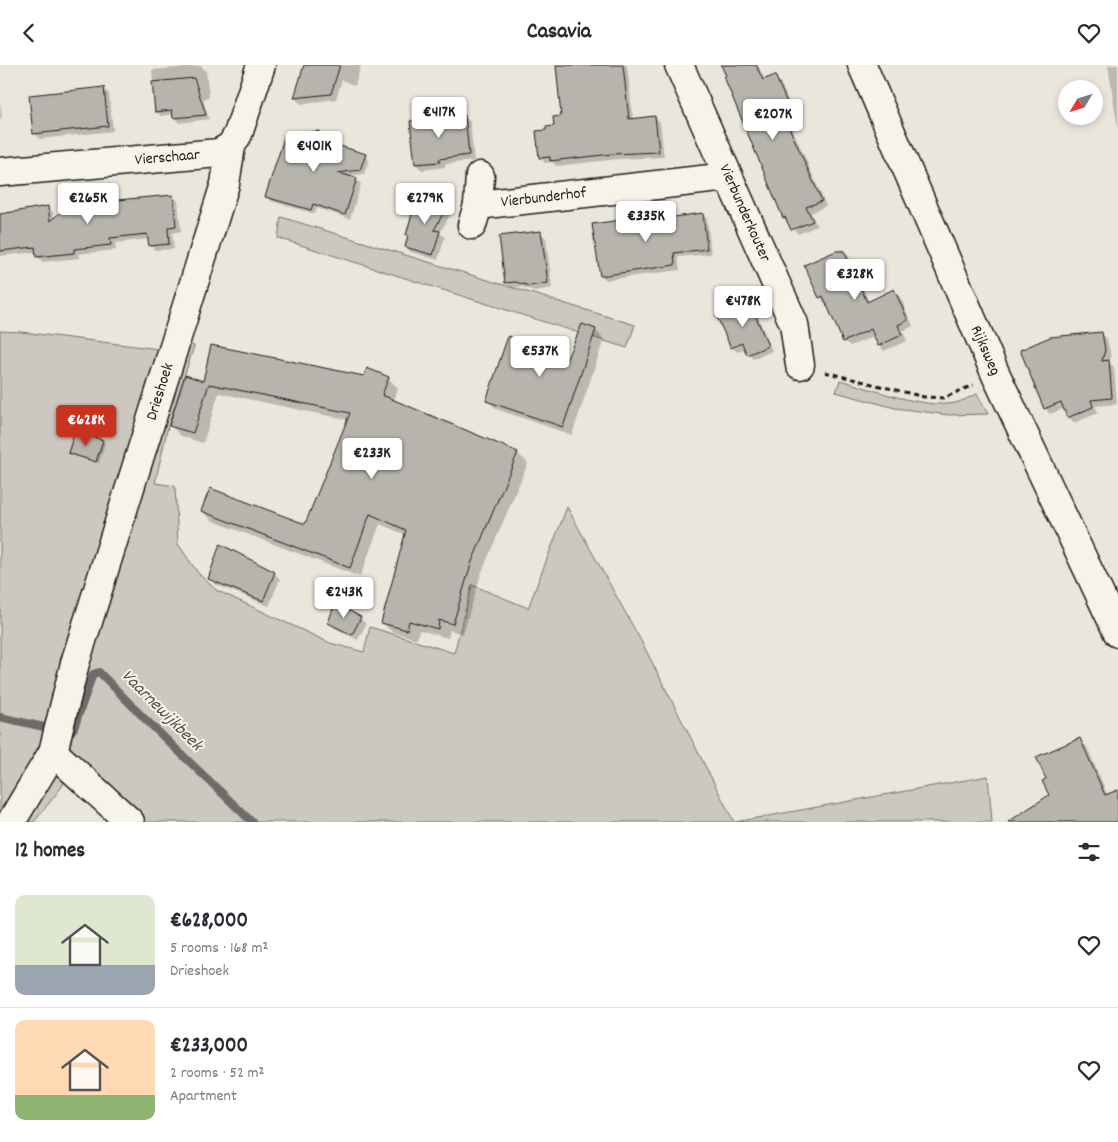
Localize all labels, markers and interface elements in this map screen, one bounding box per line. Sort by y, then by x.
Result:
text: Casavia [527,17,591,48]
icon: back [15,19,43,47]
icon: heart [1075,19,1103,47]
north arrow [1058,80,1102,125]
map controls [1058,80,1103,125]
pin: €417K [404,97,474,139]
pin: €207K [738,99,808,141]
text: €417K [423,101,455,124]
text: €207K [754,103,792,126]
pin: €401K [279,131,349,173]
text: €401K [296,135,332,158]
street label: Vierschaar [134,143,201,172]
street label: Vierbunderkouter [713,160,777,266]
street label: Vierbunderhof [500,181,588,214]
pin: €265K [53,183,123,225]
pin: €279K [390,183,460,225]
text: €265K [69,187,107,210]
text: €279K [407,187,443,210]
pin: €335K [611,201,681,243]
text: €335K [627,205,665,228]
pin: €328K [820,259,890,301]
text: €328K [837,263,873,286]
pin: €478K [708,285,778,328]
text: €478K [725,290,761,313]
street label: Rijksweg [964,322,1006,379]
pin: €537K [505,335,575,378]
text: €537K [522,340,558,363]
street label: Drieshoek [140,360,180,423]
pin: €628K [51,405,121,447]
text: €628K [67,409,105,432]
pin: €233K [337,437,407,480]
text: €233K [353,442,391,465]
pin: €243K [309,577,379,619]
text: €243K [325,581,363,604]
water label: Vaarnewijkbeek [115,665,209,759]
text: 12 homes [15,837,85,867]
icon: filters [1075,838,1103,866]
text: €628,000 [170,907,248,937]
icon: home [55,915,115,975]
icon: heart [1075,931,1103,959]
text: 5 rooms · 168 m² [170,937,268,960]
text: Drieshoek [170,960,229,983]
text: €233,000 [170,1032,248,1062]
icon: home [55,1040,115,1100]
icon: heart [1075,1056,1103,1084]
text: 2 rooms · 52 m² [170,1062,264,1085]
text: Apartment [170,1085,237,1108]

